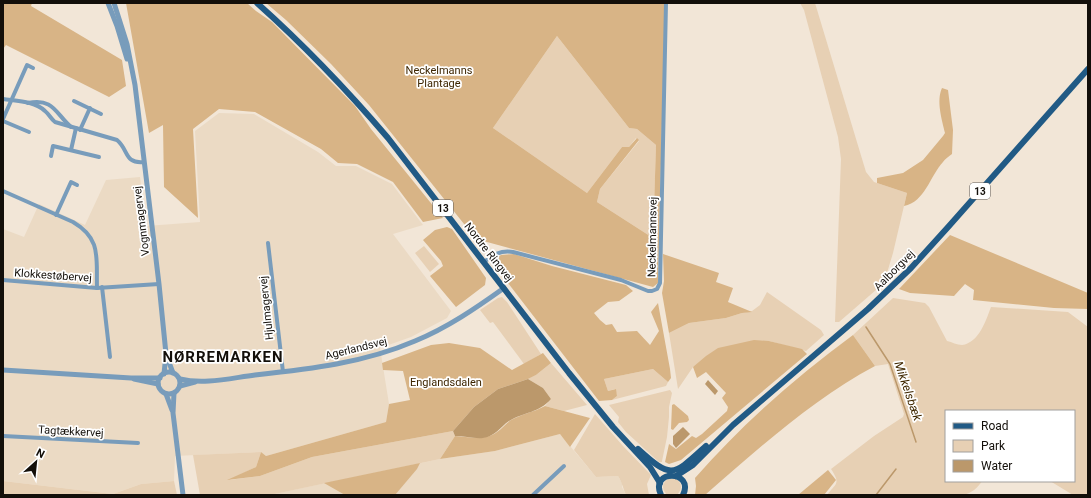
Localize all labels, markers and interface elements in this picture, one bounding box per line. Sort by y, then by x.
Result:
park label: Neckelmanns Plantage [406,64,473,90]
road number: 13 [970,183,990,199]
street label: Vognmagervej [131,185,152,257]
street label: Neckelmannsvej [645,197,660,277]
road number: 13 [433,200,453,216]
street label: Nordre Ringvej [461,220,516,285]
street label: Aalborgvej [871,247,917,293]
street label: Klokkestøbervej [14,266,92,285]
street label: Hjulmagervej [257,275,276,341]
street label: Agerlandsvej [324,335,388,362]
district label: NØRREMARKEN [162,348,284,366]
water label: Mikkelsbæk [891,359,925,424]
park label: Englandsdalen [410,376,482,389]
legend [945,410,1075,482]
text: Road [981,419,1009,433]
street label: Tagtækkervej [38,423,104,440]
text: Park [981,439,1006,453]
north arrow [16,442,56,482]
text: N [34,446,47,461]
text: Water [981,459,1012,473]

